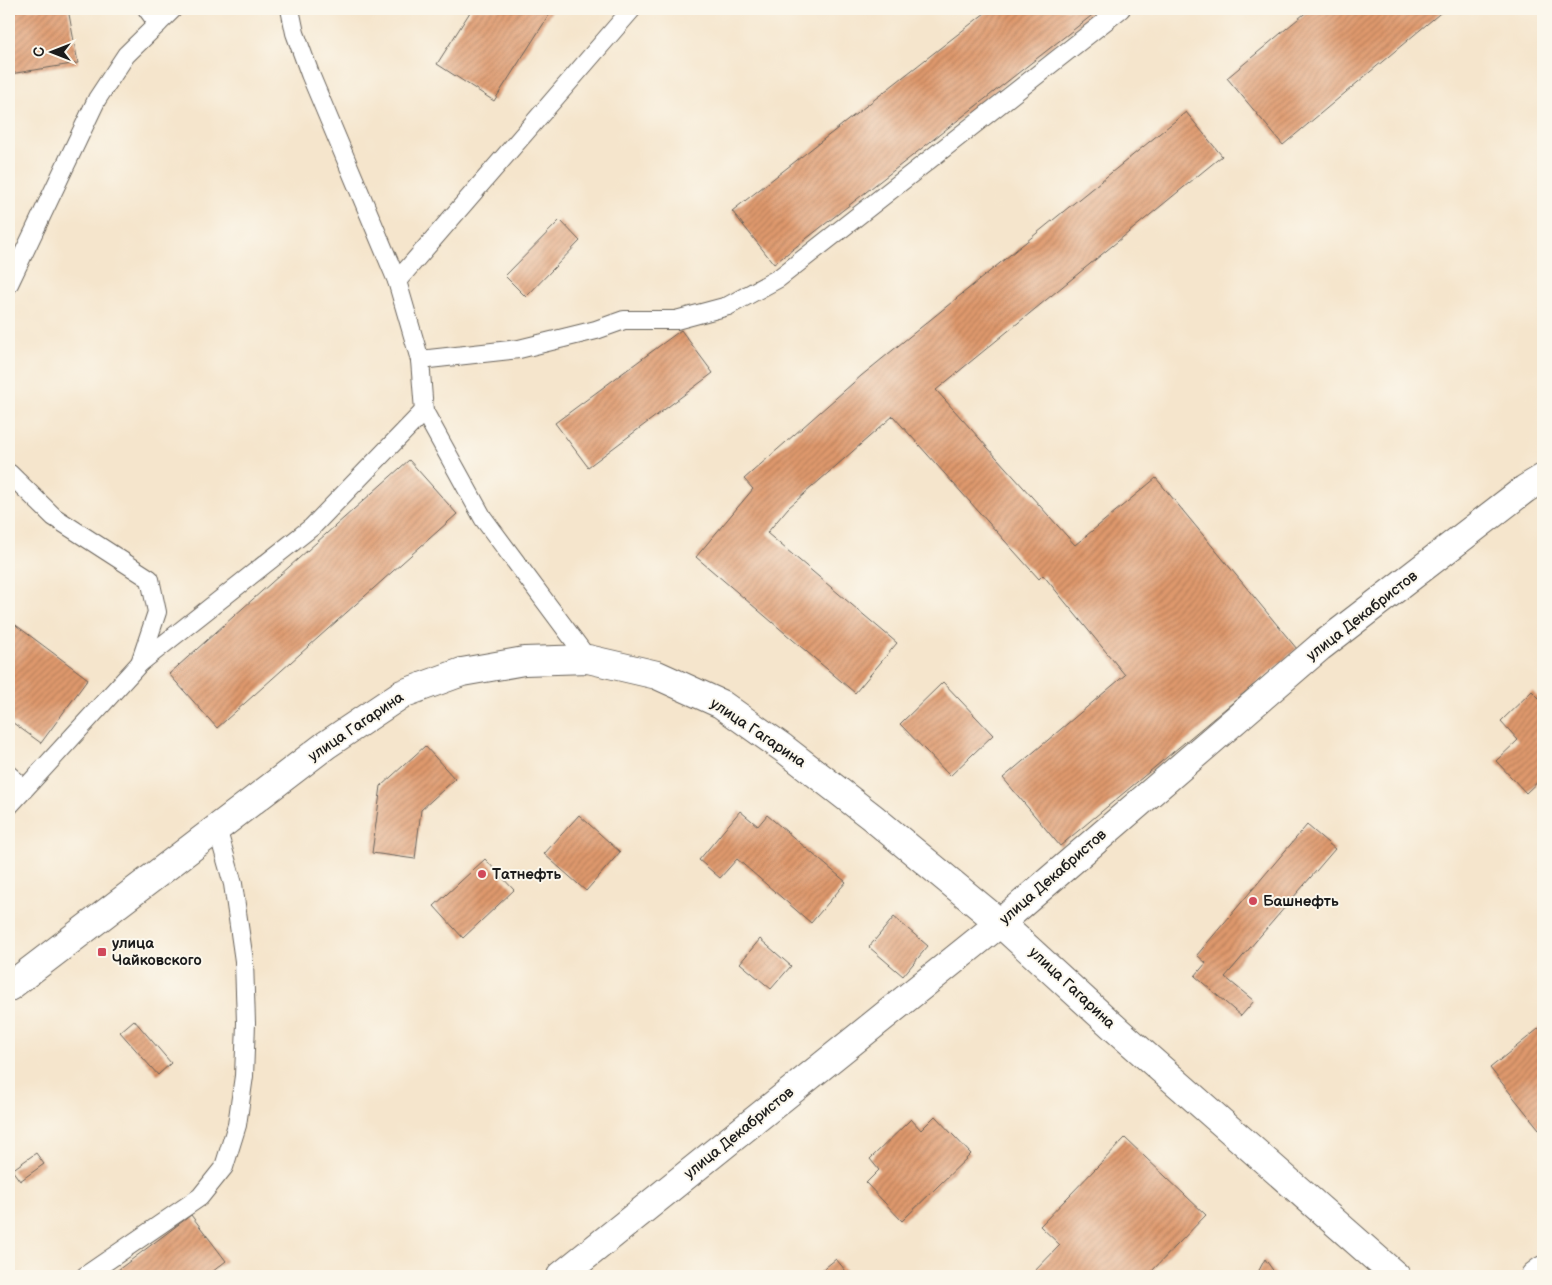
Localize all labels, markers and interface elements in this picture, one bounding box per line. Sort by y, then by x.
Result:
north arrow [28,28,78,78]
text: С [31,47,48,57]
street label: улица Декабристов [1303,567,1422,665]
street label: улица Гагарина [305,688,408,766]
street label: улица Гагарина [707,694,810,772]
street label: улица Декабристов [995,825,1111,929]
place label: Татнефть [492,865,561,884]
marker: Татнефть [476,868,488,880]
place label: Башнефть [1263,892,1339,911]
marker: Башнефть [1247,895,1259,907]
place label: улица Чайковского [112,934,202,970]
street label: улица Гагарина [1025,943,1119,1033]
marker: улица Чайковского [96,946,108,958]
street label: улица Декабристов [680,1083,798,1183]

